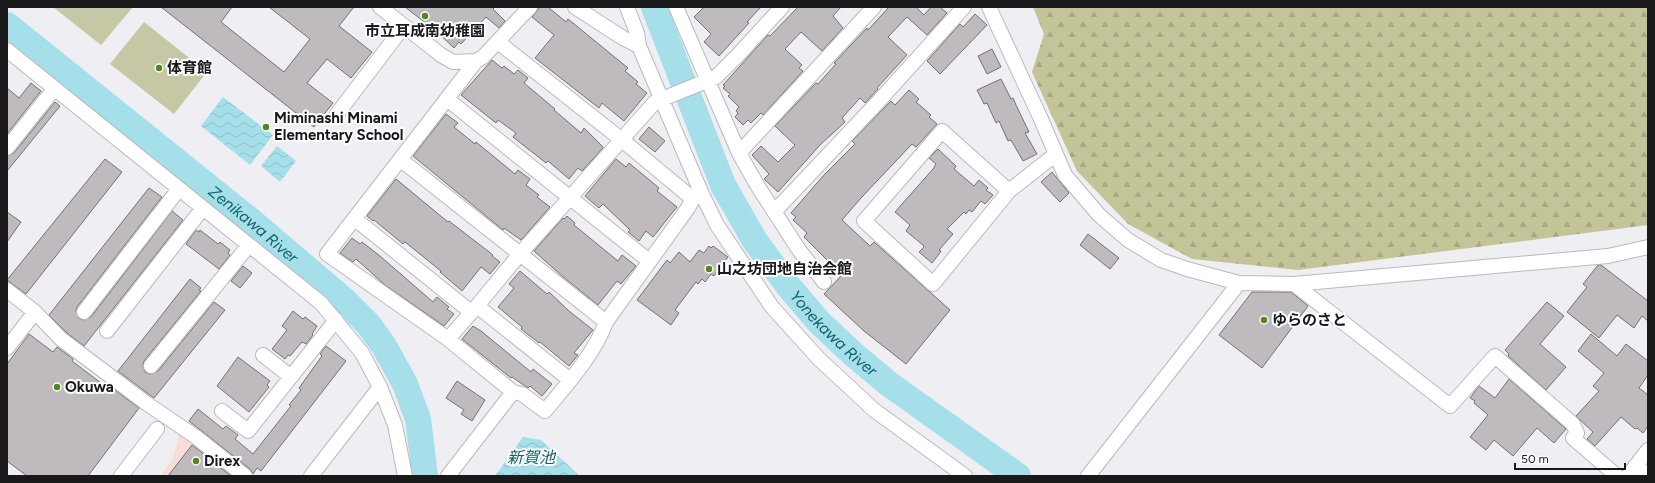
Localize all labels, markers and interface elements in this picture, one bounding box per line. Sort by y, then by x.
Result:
marker: 市立耳成南幼稚園 [420,11,430,21]
place label: 市立耳成南幼稚園 [365,22,485,40]
place label: 体育館 [167,59,212,77]
marker: 体育館 [154,63,164,73]
place label: Miminashi Minami Elementary School [274,109,404,144]
marker: Miminashi Minami Elementary School [261,122,271,132]
water label: Zenikawa River [205,182,302,267]
place label: 山之坊団地自治会館 [717,260,852,278]
marker: 山之坊団地自治会館 [704,264,714,274]
water label: Yonekawa River [786,287,881,381]
place label: ゆらのさと [1272,311,1347,329]
marker: ゆらのさと [1259,315,1269,325]
place label: Okuwa [65,378,114,396]
marker: Okuwa [52,382,62,392]
scale bar [1515,445,1625,471]
water label: 新賀池 [507,448,557,467]
place label: Direx [204,452,240,470]
text: 50 m [1521,452,1549,466]
marker: Direx [191,456,201,466]

